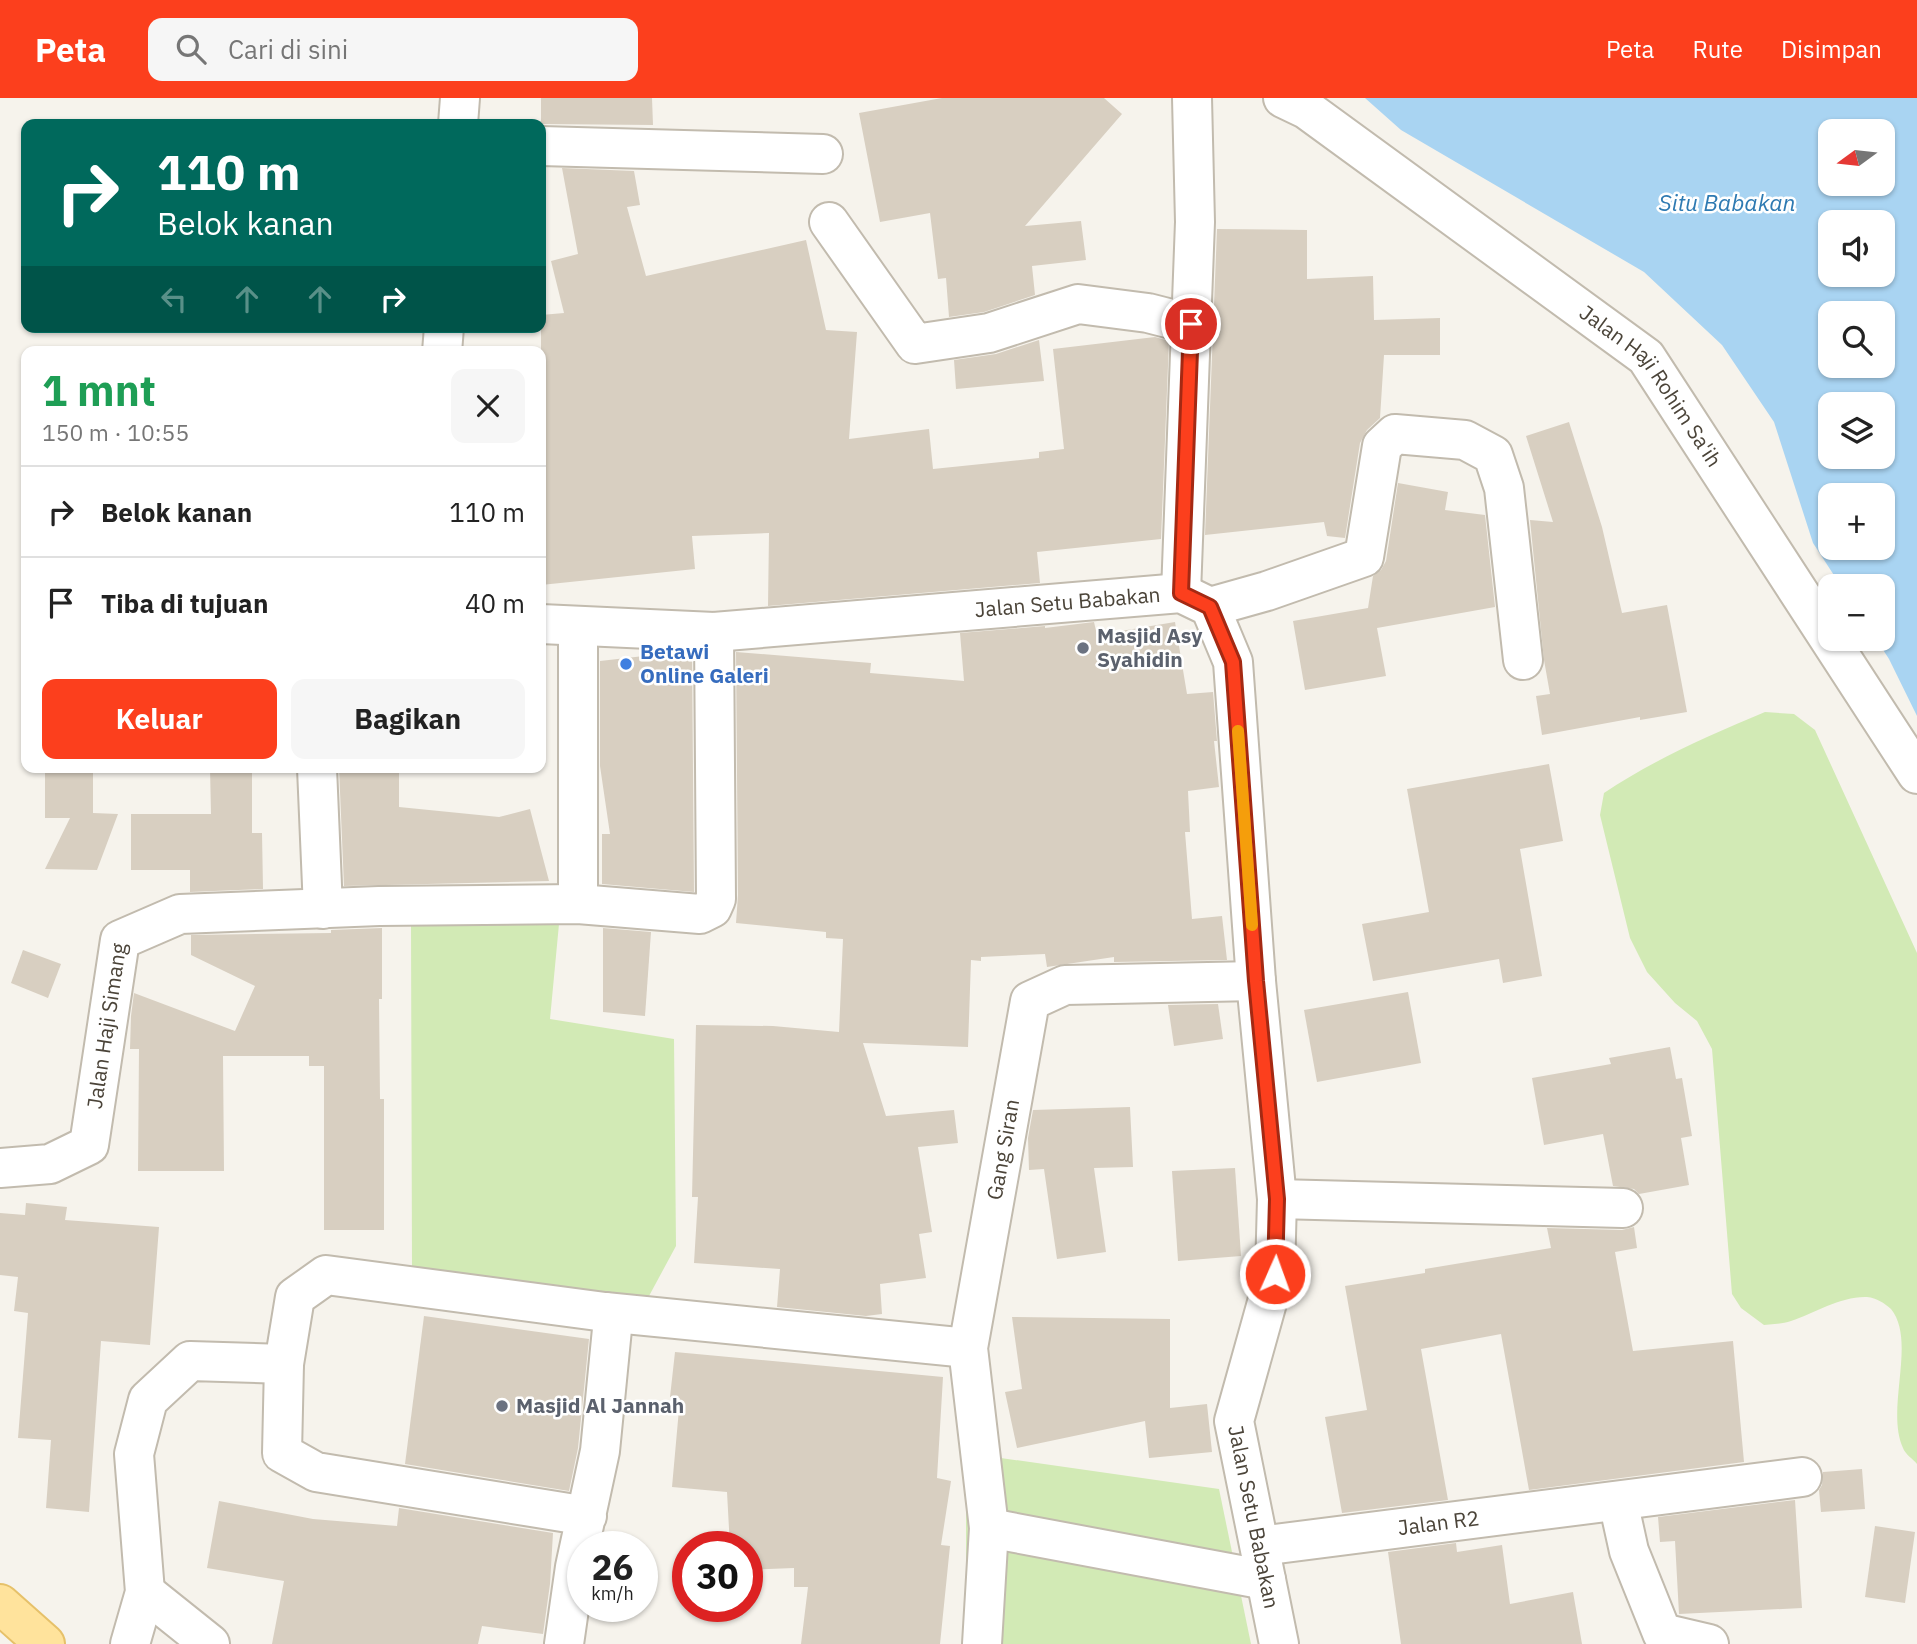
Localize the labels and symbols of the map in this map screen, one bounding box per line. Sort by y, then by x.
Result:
north arrow [1818,119,1895,196]
water label: Situ Babakan [1658,187,1796,217]
pin [1161,294,1221,354]
street label: Jalan Haji Rohim Sa'ih [1574,298,1729,472]
street label: Jalan Setu Babakan [974,580,1161,623]
place label: Masjid Asy Syahidin [1097,621,1203,673]
place label: Betawi Online Galeri [640,637,769,689]
marker: Masjid Asy Syahidin [1075,640,1091,656]
marker: Betawi Online Galeri [618,656,634,672]
street label: Jalan Haji Simang [80,941,132,1111]
street label: Gang Siran [980,1097,1025,1202]
position arrow [1238,1237,1312,1311]
place label: Masjid Al Jannah [516,1391,684,1419]
marker: Masjid Al Jannah [494,1398,510,1414]
street label: Jalan Setu Babakan [1222,1423,1286,1611]
street label: Jalan R2 [1396,1503,1481,1541]
speed limit sign: 30 [672,1531,763,1622]

